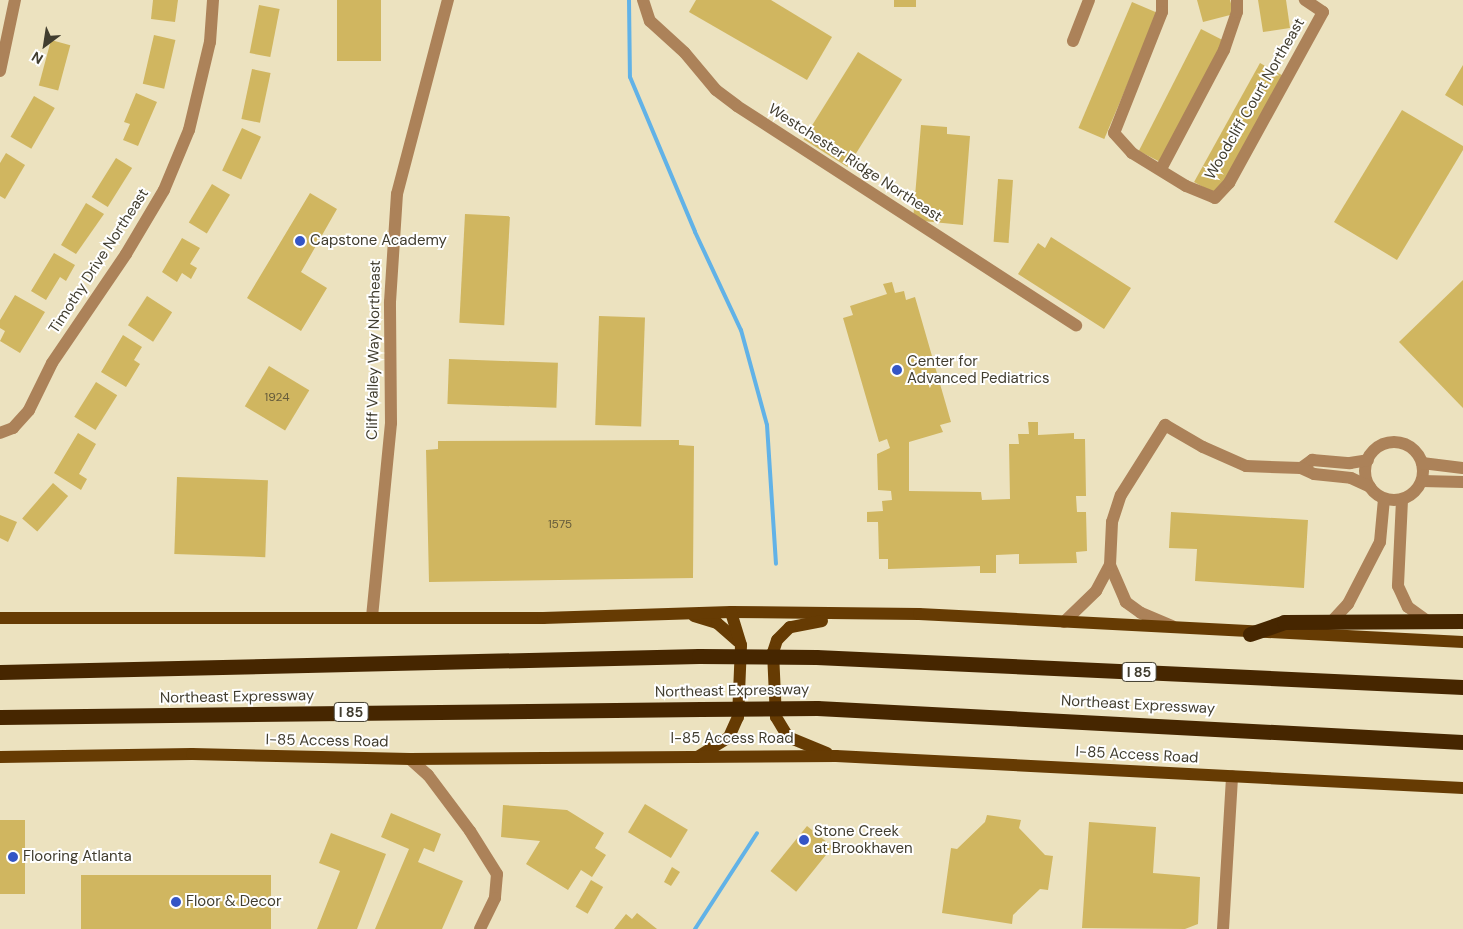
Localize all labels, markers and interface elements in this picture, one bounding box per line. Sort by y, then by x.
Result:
street label: Woodcliff Court Northeast [1201,15,1309,183]
north arrow [20,20,70,70]
text: N [28,48,46,68]
street label: Westchester Ridge Northeast [765,100,945,226]
street label: Timothy Drive Northeast [45,185,153,337]
place label: Capstone Academy [310,232,447,250]
marker: Capstone Academy [294,235,306,247]
street label: Cliff Valley Way Northeast [363,260,385,440]
place label: Center for Advanced Pediatrics [907,352,1050,387]
marker: Center for Advanced Pediatrics [891,364,903,376]
house number: 1924 [264,391,290,405]
house number: 1575 [548,518,572,532]
road number: I 85 [1122,660,1156,684]
street label: Northeast Expressway [655,681,809,701]
street label: Northeast Expressway [160,687,314,707]
street label: Northeast Expressway [1060,692,1216,718]
road number: I 85 [334,700,368,724]
street label: I-85 Access Road [670,730,794,748]
street label: I-85 Access Road [265,731,389,751]
street label: I-85 Access Road [1075,743,1199,767]
place label: Stone Creek at Brookhaven [814,822,913,857]
marker: Stone Creek at Brookhaven [798,834,810,846]
place label: Flooring Atlanta [23,848,132,866]
marker: Flooring Atlanta [7,851,19,863]
place label: Floor & Decor [186,893,282,911]
marker: Floor & Decor [170,896,182,908]

